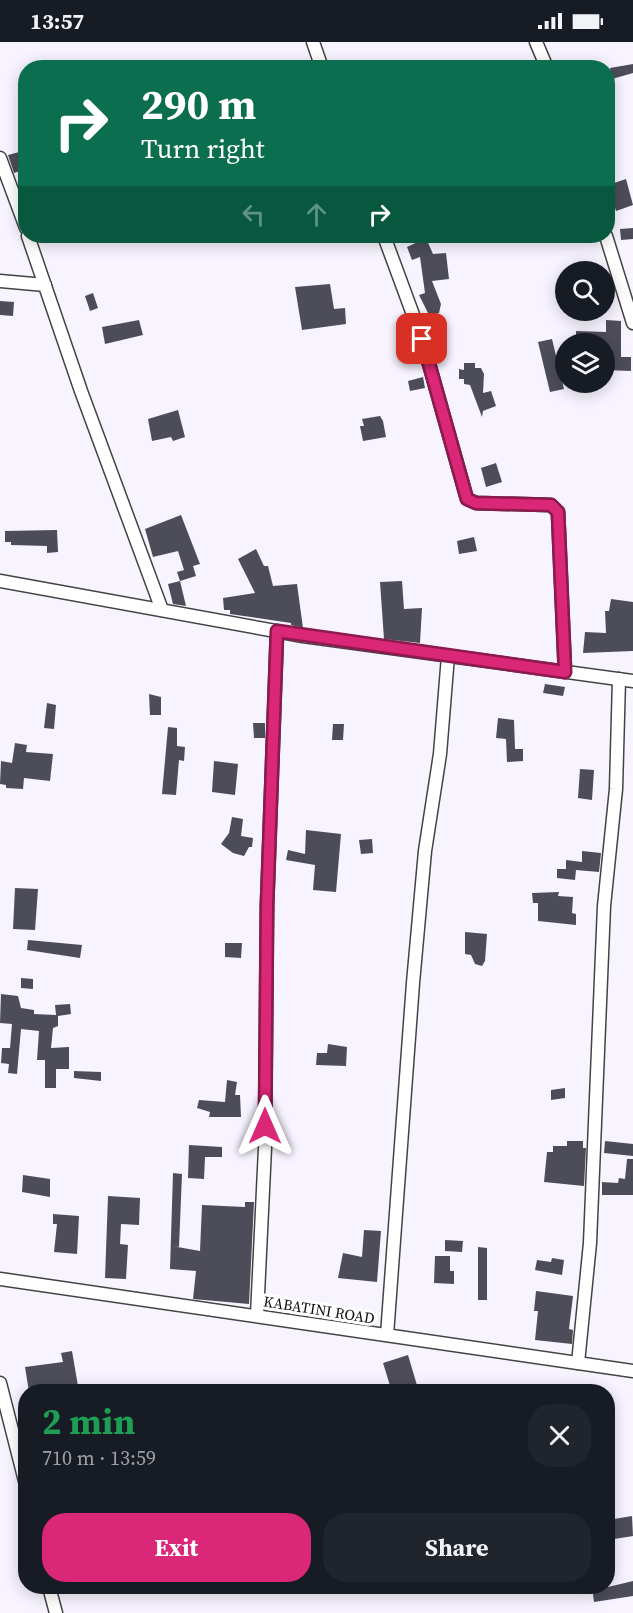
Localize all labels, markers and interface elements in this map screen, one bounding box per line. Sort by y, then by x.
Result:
text: 13:57 [30,6,84,36]
text: 290 m [141,75,256,133]
icon: right [42,84,120,162]
text: Turn right [141,130,265,167]
icon: left [237,198,270,231]
icon: ahead [300,198,333,231]
icon: right [363,198,396,231]
map controls [555,261,615,393]
button: search [555,261,615,321]
pin [396,313,447,364]
icon: arrive [405,322,438,355]
button: layers [555,333,615,393]
position arrow [233,1094,297,1158]
street label: KABATINI ROAD [262,1290,376,1329]
text: 2 min [42,1397,135,1446]
button: close [528,1404,591,1467]
text: 710 m · 13:59 [42,1444,156,1472]
button: Exit [42,1513,311,1582]
button: Share [323,1513,591,1582]

